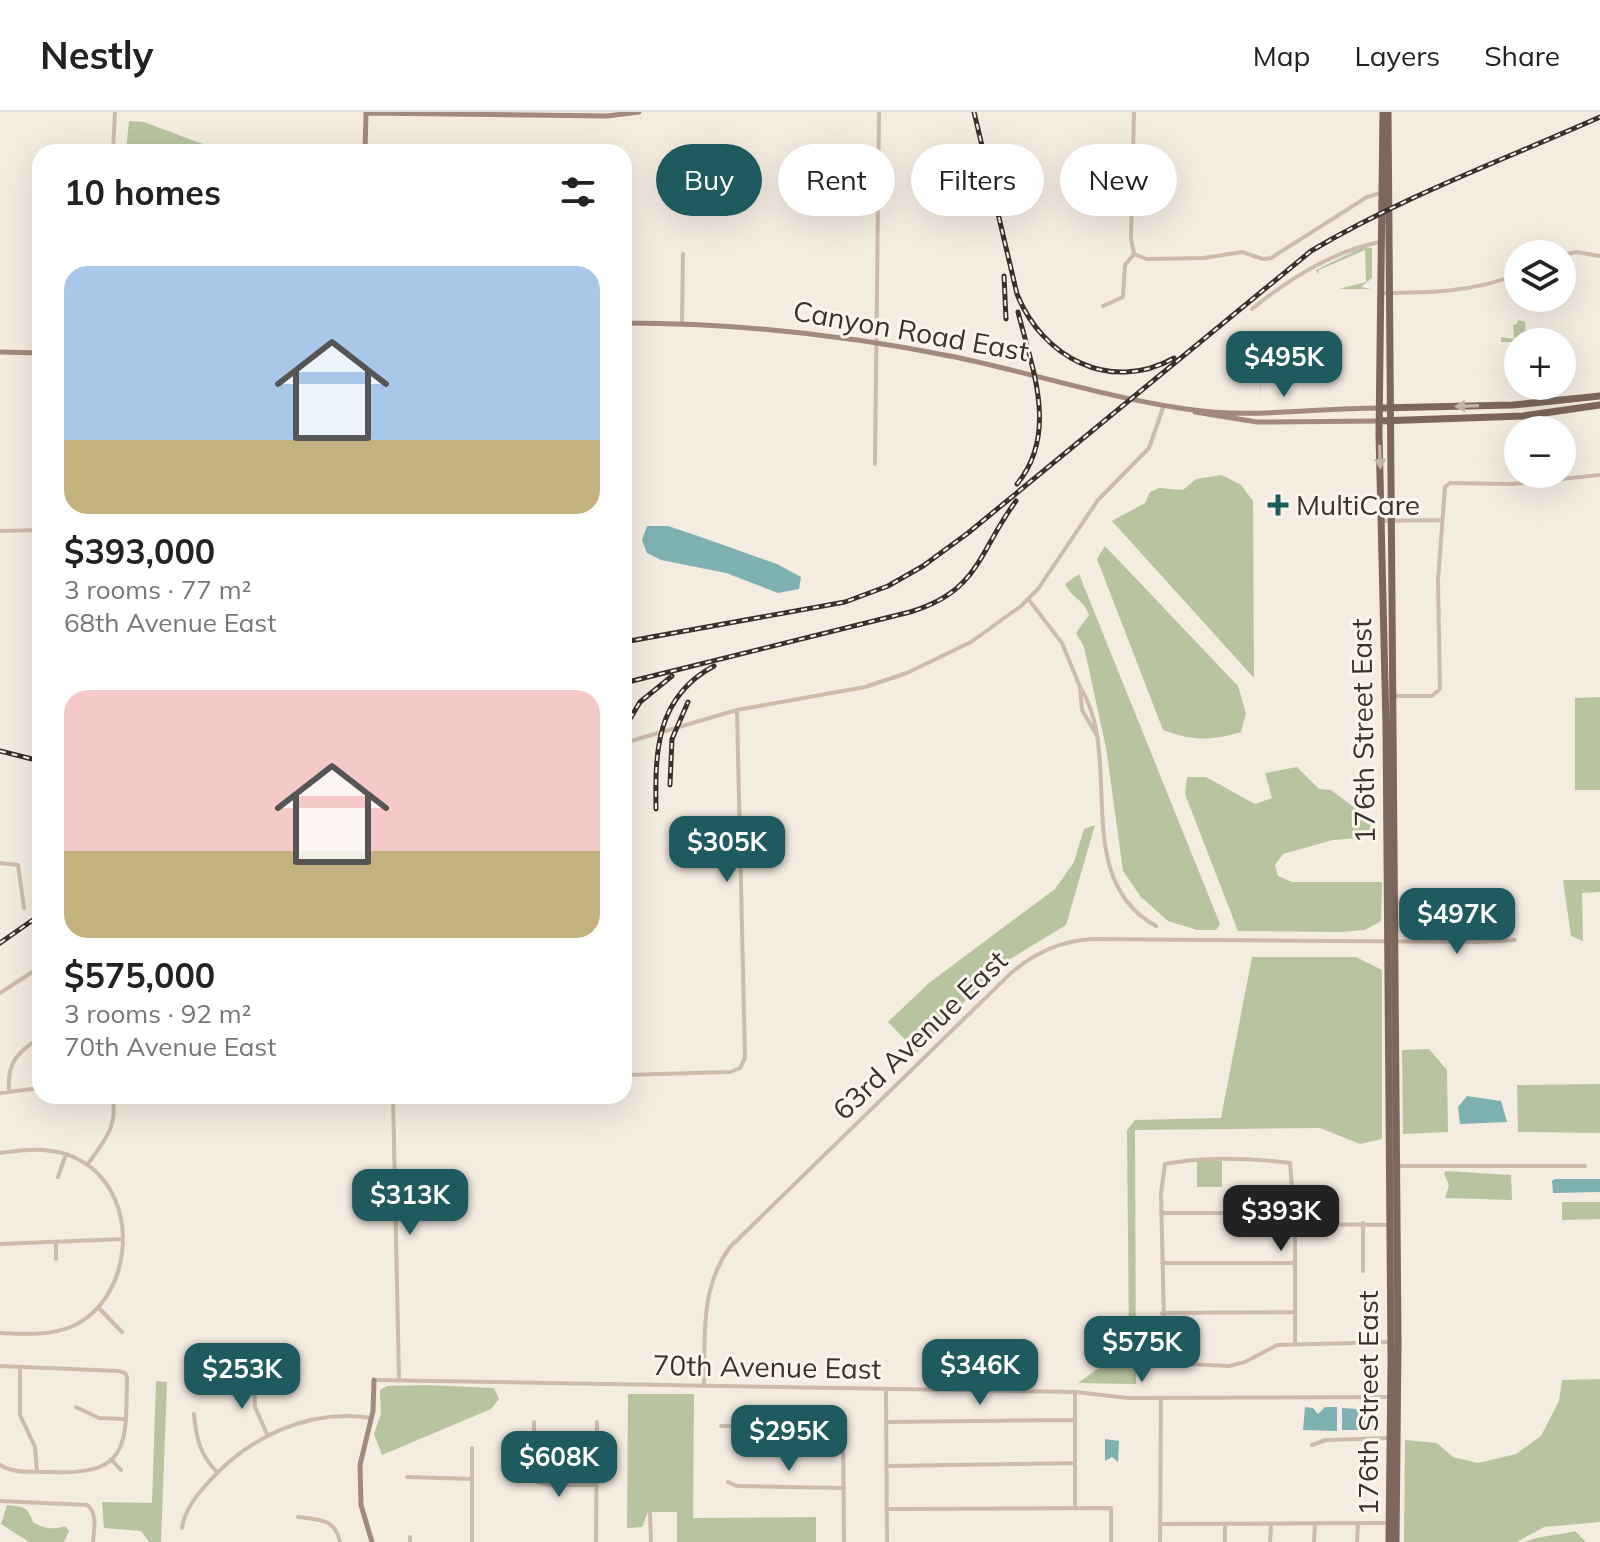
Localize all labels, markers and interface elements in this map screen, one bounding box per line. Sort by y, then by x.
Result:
text: Nestly [40,31,153,79]
text: Map [1253,38,1310,73]
text: Layers [1354,38,1440,73]
text: Share [1484,38,1560,73]
chip: Buy [656,144,762,216]
chip: Rent [778,144,895,216]
chip: Filters [911,144,1044,216]
chip: New [1060,144,1177,216]
icon: filters [556,170,600,214]
text: 10 homes [64,171,221,214]
map controls [1504,240,1576,488]
button: layers [1504,240,1576,312]
street label: Canyon Road East [791,293,1032,368]
icon: home [260,318,404,462]
button: + [1504,328,1576,400]
pin: $495K [1228,331,1340,399]
text: $495K [1244,340,1324,373]
one-way arrow [1454,400,1479,413]
button: − [1504,416,1576,488]
one-way arrow [1373,445,1386,470]
place label: MultiCare [1296,487,1420,522]
marker: MultiCare [1267,494,1289,516]
text: $393,000 [64,530,215,573]
text: 3 rooms · 77 m² [64,573,251,606]
text: 68th Avenue East [64,606,276,639]
street label: 176th Street East [1343,618,1382,844]
icon: home [260,742,404,886]
pin: $305K [671,816,783,884]
text: $305K [687,825,767,858]
pin: $497K [1401,888,1513,956]
text: $497K [1417,897,1497,930]
street label: 63rd Avenue East [825,942,1014,1127]
text: $575,000 [64,954,215,997]
text: 3 rooms · 92 m² [64,997,251,1030]
text: 70th Avenue East [64,1030,276,1063]
pin: $313K [354,1169,466,1237]
text: $313K [370,1178,450,1211]
pin: $393K [1225,1185,1337,1253]
text: $393K [1241,1194,1321,1227]
street label: 176th Street East [1350,1290,1385,1516]
pin: $575K [1086,1316,1198,1384]
text: $575K [1102,1325,1182,1358]
pin: $346K [924,1339,1036,1407]
pin: $253K [186,1343,298,1411]
street label: 70th Avenue East [652,1347,882,1386]
text: $346K [940,1348,1020,1381]
text: $253K [202,1352,282,1385]
pin: $295K [733,1405,845,1473]
text: $295K [749,1414,829,1447]
pin: $608K [503,1431,615,1499]
text: $608K [519,1440,599,1473]

